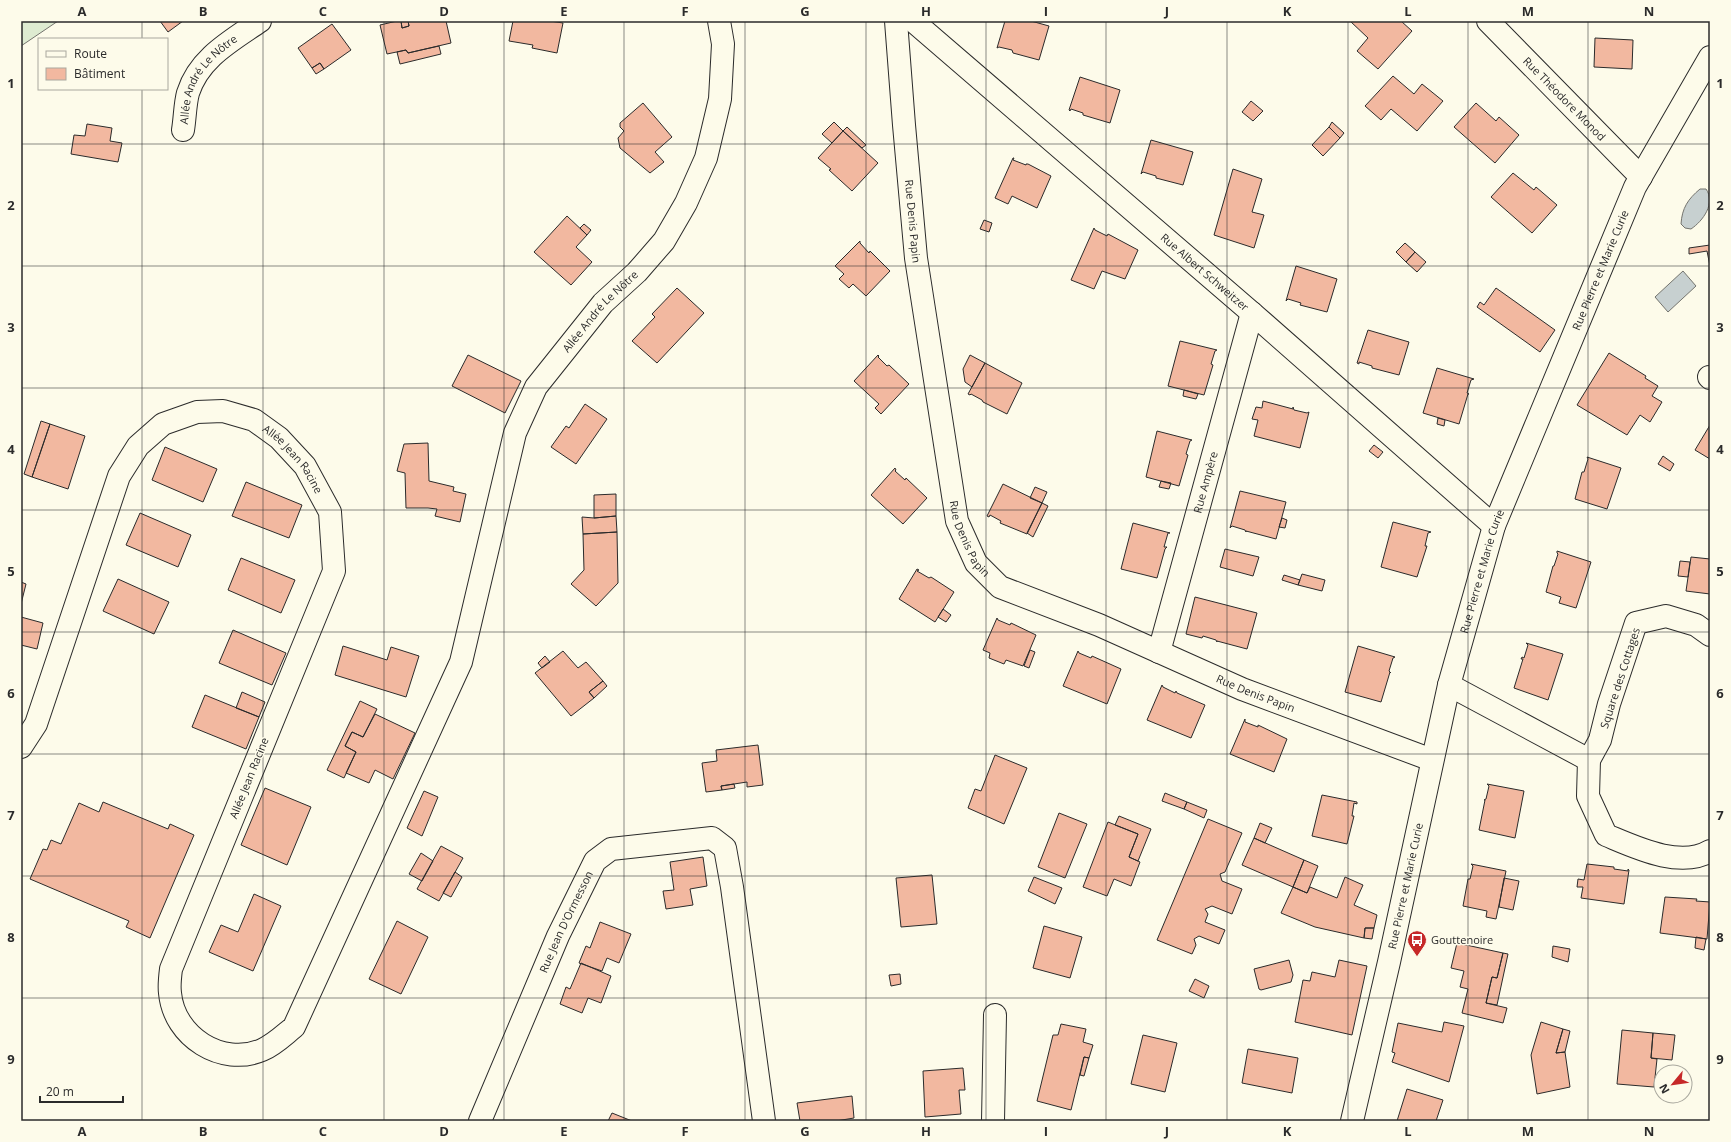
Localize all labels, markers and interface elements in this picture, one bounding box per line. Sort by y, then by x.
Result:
text: A [78,2,87,20]
text: B [199,2,208,20]
text: C [319,2,327,20]
text: D [439,2,449,20]
text: E [560,2,568,20]
text: F [681,2,689,20]
text: G [800,2,810,20]
text: H [921,2,931,20]
text: I [1044,2,1048,20]
text: J [1164,2,1169,20]
text: K [1283,2,1292,20]
text: L [1404,2,1412,20]
text: M [1522,2,1534,20]
text: N [1644,2,1654,20]
street label: Allée André Le Nôtre [176,31,240,125]
legend [38,38,168,90]
text: Route [74,45,107,62]
street label: Rue Théodore Monod [1520,53,1609,144]
text: Bâtiment [74,65,125,82]
text: 1 [7,74,15,92]
text: 1 [1716,74,1724,92]
street label: Rue Denis Papin [902,179,925,264]
text: 2 [7,196,15,214]
text: 2 [1716,196,1724,214]
street label: Rue Pierre et Marie Curie [1568,208,1632,332]
street label: Rue Albert Schweitzer [1158,230,1253,314]
street label: Allée André Le Nôtre [559,267,641,355]
text: 3 [7,318,15,336]
text: 3 [1716,318,1724,336]
street label: Allée Jean Racine [260,421,326,496]
text: 4 [7,440,15,458]
text: 4 [1716,440,1724,458]
street label: Rue Ampère [1189,450,1221,515]
street label: Rue Denis Papin [947,499,993,580]
street label: Rue Pierre et Marie Curie [1456,507,1507,635]
text: 5 [7,562,15,580]
text: 5 [1716,562,1724,580]
street label: Square des Cottages [1596,626,1643,730]
street label: Rue Denis Papin [1214,670,1297,715]
text: 6 [7,684,15,702]
text: 6 [1716,684,1724,702]
street label: Allée Jean Racine [225,735,272,821]
text: 7 [7,806,15,824]
text: 7 [1716,806,1724,824]
street label: Rue Pierre et Marie Curie [1384,821,1426,950]
street label: Rue Jean D'Ormesson [535,868,596,975]
text: 8 [7,928,15,946]
text: 8 [1716,928,1724,946]
bus stop icon: Gouttenoire [1406,929,1428,957]
place label: Gouttenoire [1431,932,1493,947]
text: 9 [7,1050,15,1068]
text: 9 [1716,1050,1724,1068]
north arrow [1653,1064,1693,1104]
scale bar [40,1078,123,1104]
text: N [1655,1082,1673,1097]
text: 20 m [46,1083,74,1100]
text: A [78,1122,87,1140]
text: B [199,1122,208,1140]
text: C [319,1122,327,1140]
text: D [439,1122,449,1140]
text: E [560,1122,568,1140]
text: F [681,1122,689,1140]
text: G [800,1122,810,1140]
text: H [921,1122,931,1140]
text: I [1044,1122,1048,1140]
text: J [1164,1122,1169,1140]
text: K [1283,1122,1292,1140]
text: L [1404,1122,1412,1140]
text: M [1522,1122,1534,1140]
text: N [1644,1122,1654,1140]

